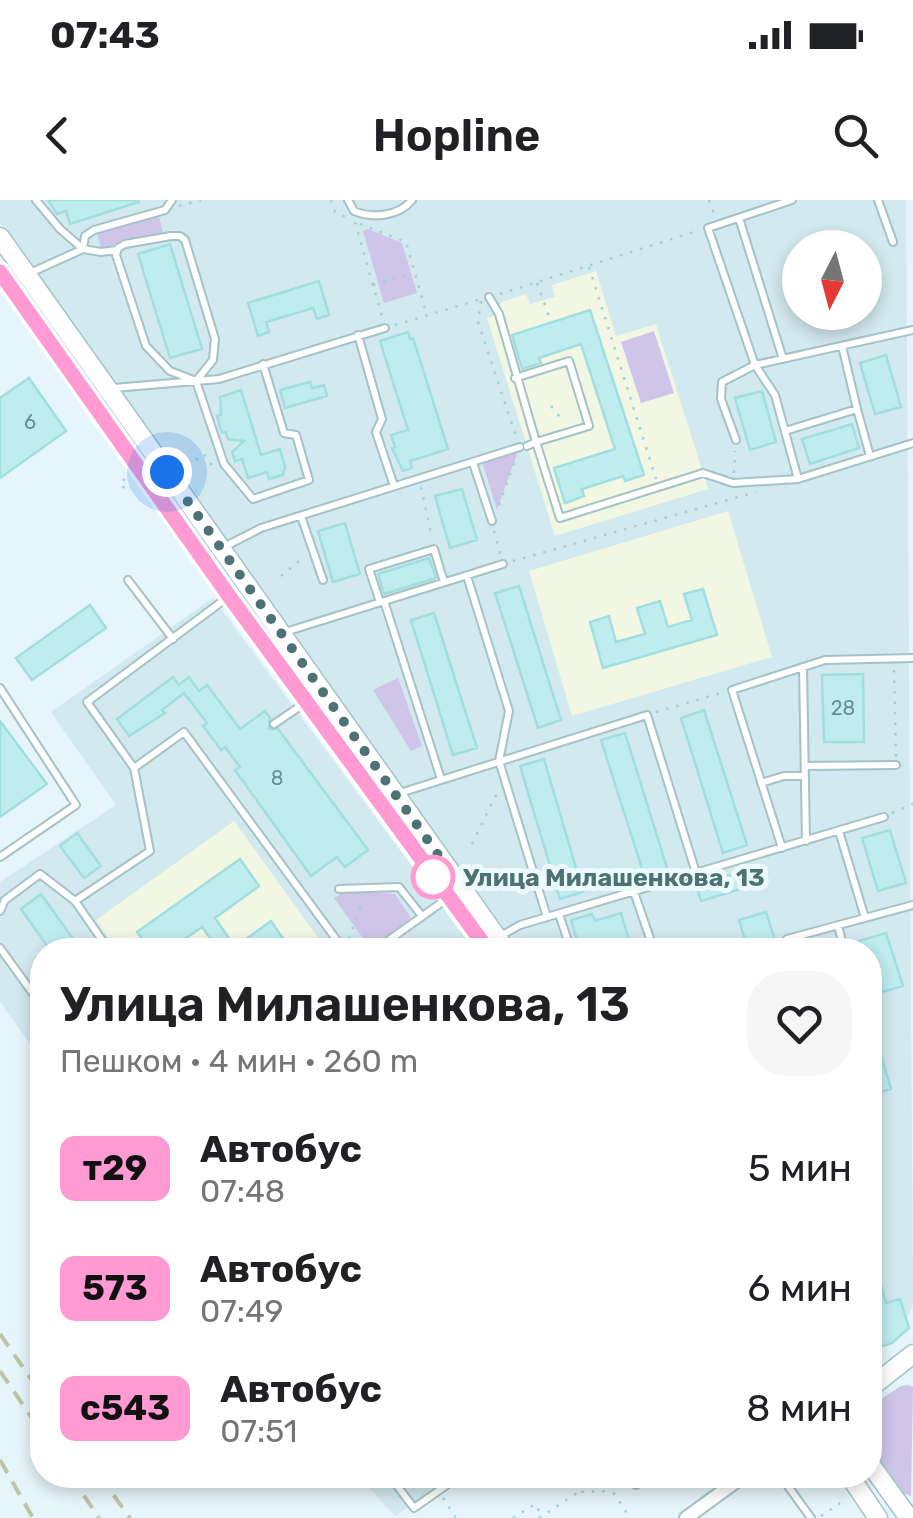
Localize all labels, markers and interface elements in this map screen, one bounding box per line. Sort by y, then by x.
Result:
text: 07:43 [50,12,160,58]
icon: back [30,108,85,163]
icon: search [828,108,883,163]
text: Hopline [373,109,540,162]
north arrow [782,230,882,330]
map controls [782,230,882,330]
house number: 6 [24,410,36,434]
your location [142,447,192,497]
house number: 28 [831,696,855,720]
house number: 8 [271,766,283,790]
marker: Улица Милашенкова, 13 [412,856,454,898]
place label: Улица Милашенкова, 13 [463,863,765,892]
button: heart [747,971,852,1076]
text: Улица Милашенкова, 13 [60,976,630,1033]
text: Пешком · 4 мин · 260 m [60,1042,418,1080]
text: Автобус [200,1126,362,1172]
text: 5 мин [748,1145,852,1191]
text: т29 [83,1147,147,1189]
text: 07:48 [200,1172,285,1210]
text: Автобус [200,1246,362,1292]
text: 6 мин [748,1265,852,1311]
text: 573 [82,1267,148,1309]
text: 07:49 [200,1292,284,1330]
text: Автобус [220,1366,382,1412]
text: 8 мин [746,1385,852,1431]
text: с543 [80,1387,170,1429]
text: 07:51 [220,1412,297,1450]

